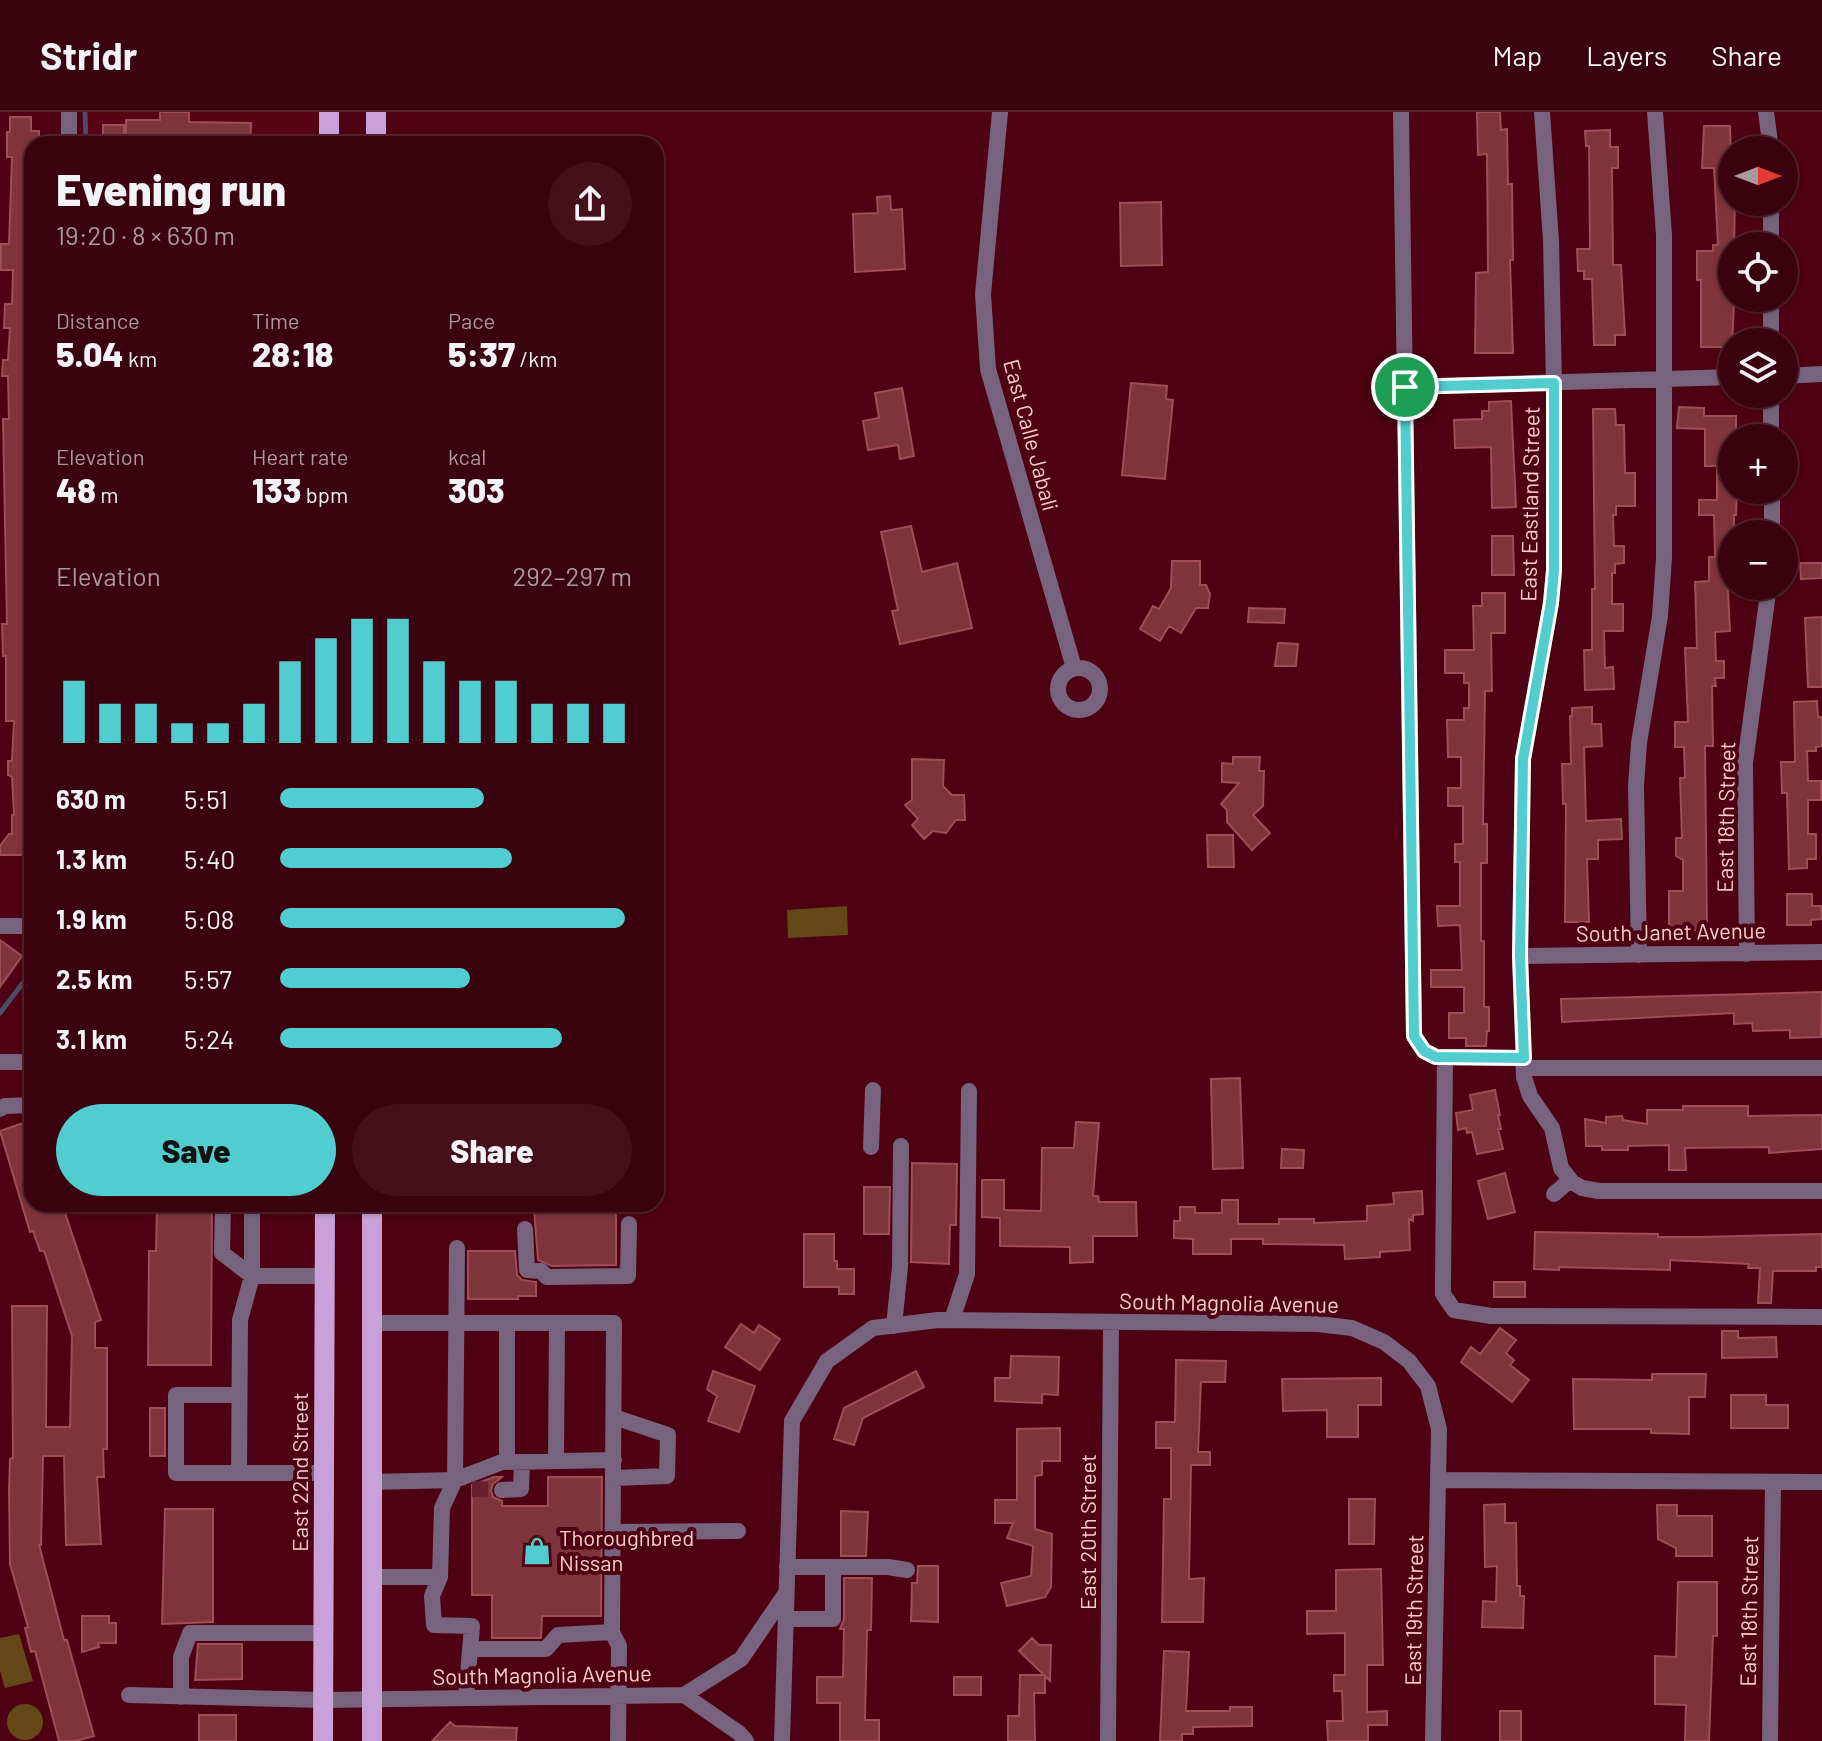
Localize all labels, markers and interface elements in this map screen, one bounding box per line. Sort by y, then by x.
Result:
text: Stridr [40,32,137,78]
text: Map [1492,38,1542,72]
text: Layers [1586,38,1667,72]
text: Share [1711,38,1782,72]
north arrow [1718,136,1798,216]
map controls [1718,136,1798,600]
text: Evening run [56,162,286,215]
button: share [548,162,632,246]
text: 19:20 · 8 × 630 m [56,219,235,250]
button: locate [1718,232,1798,312]
text: Distance [56,307,140,333]
text: Time [252,307,300,333]
text: Pace [448,307,495,333]
button: layers [1718,328,1798,408]
text: 5.04 [56,333,124,374]
text: 28:18 [252,333,333,374]
text: 5:37 [448,333,515,374]
text: km [124,345,157,371]
text: /km [515,345,557,371]
pin [1371,353,1439,421]
street label: East Calle Jabali [999,356,1065,513]
icon: arrive [1383,365,1427,409]
street label: East Eastland Street [1514,406,1544,602]
button: + [1718,424,1798,504]
text: Elevation [56,443,145,469]
text: Heart rate [252,443,349,469]
text: kcal [448,443,486,469]
text: 48 [56,469,96,510]
text: 133 [252,469,301,510]
text: 303 [448,469,505,510]
text: m [96,481,119,507]
text: bpm [301,481,348,507]
button: − [1718,520,1798,600]
text: Elevation [56,560,161,591]
text: 292–297 m [512,560,632,591]
street label: East 18th Street [1711,741,1739,893]
text: 630 m [56,783,126,814]
text: 5:51 [184,783,228,814]
text: 1.3 km [56,843,127,874]
text: 5:40 [184,843,235,874]
text: 1.9 km [56,903,127,934]
text: 5:08 [184,903,234,934]
street label: South Janet Avenue [1576,916,1766,946]
text: 2.5 km [56,963,132,994]
text: 5:57 [184,963,232,994]
text: 3.1 km [56,1023,127,1054]
text: 5:24 [184,1023,234,1054]
button: Save [56,1104,336,1196]
button: Share [352,1104,632,1196]
street label: South Magnolia Avenue [1119,1287,1339,1317]
street label: East 22nd Street [286,1392,312,1552]
street label: East 20th Street [1074,1454,1100,1610]
place label: Thoroughbred Nissan [559,1524,694,1575]
street label: East 19th Street [1399,1534,1427,1686]
street label: East 18th Street [1734,1535,1762,1687]
shop icon: Thoroughbred Nissan [522,1536,552,1566]
street label: South Magnolia Avenue [432,1659,652,1689]

